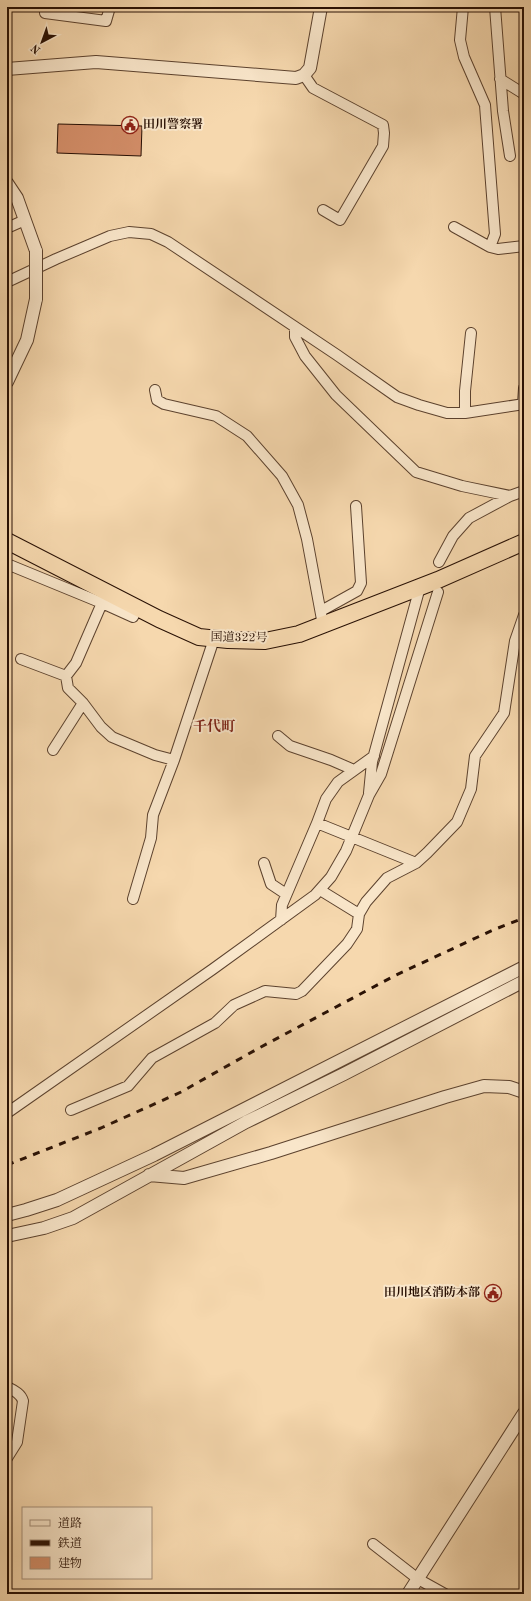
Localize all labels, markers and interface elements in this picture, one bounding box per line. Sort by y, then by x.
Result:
north arrow [22,22,62,62]
text: N [29,41,43,55]
public building icon: 田川警察署 [120,115,140,135]
place label: 田川警察署 [143,117,203,131]
street label: 国道322号 [210,630,268,644]
district label: 千代町 [193,718,236,734]
public building icon: 田川地区消防本部 [483,1283,503,1303]
place label: 田川地区消防本部 [384,1285,480,1299]
legend [22,1507,152,1579]
text: 道路 [58,1516,82,1530]
text: 鉄道 [57,1536,82,1550]
text: 建物 [58,1556,82,1570]

